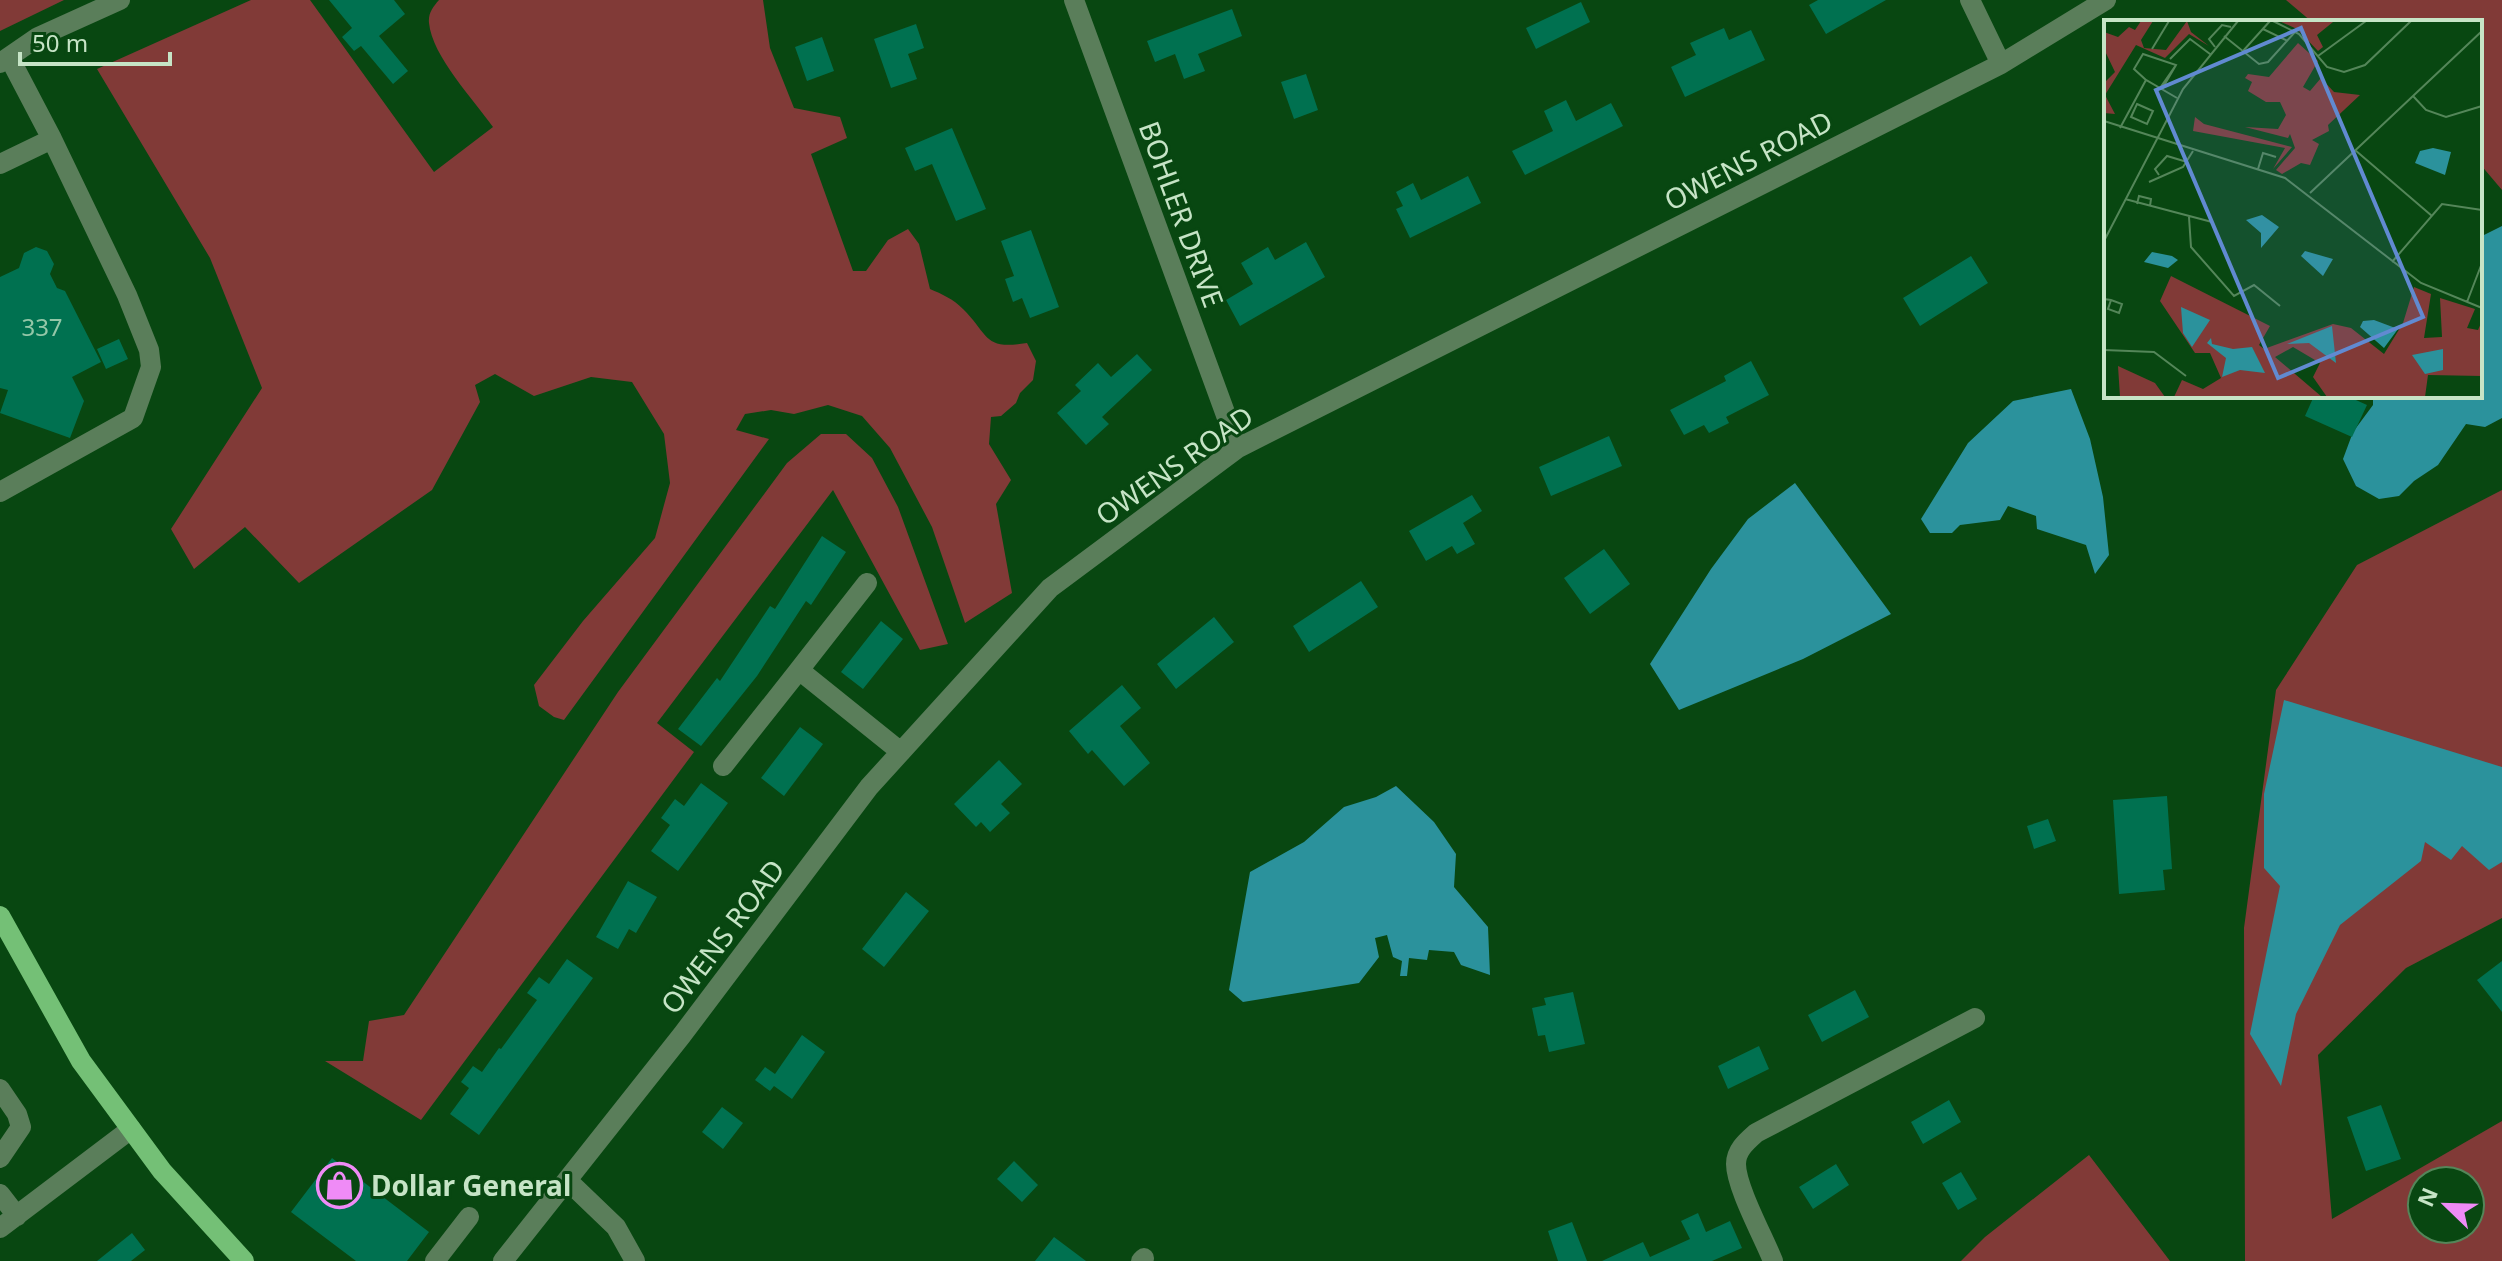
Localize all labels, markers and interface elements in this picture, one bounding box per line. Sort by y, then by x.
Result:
scale bar [20,16,170,66]
inset map [2104,20,2482,398]
text: 50 m [32,26,88,59]
street label: OWENS ROAD [1657,101,1839,219]
street label: BOHLER DRIVE [1131,116,1233,312]
house number: 337 [21,310,63,343]
street label: OWENS ROAD [1088,397,1260,533]
street label: OWENS ROAD [651,851,793,1021]
shop icon: Dollar General [316,1161,364,1209]
north arrow [2406,1165,2486,1245]
place label: Dollar General [371,1166,571,1204]
text: N [2409,1183,2444,1211]

